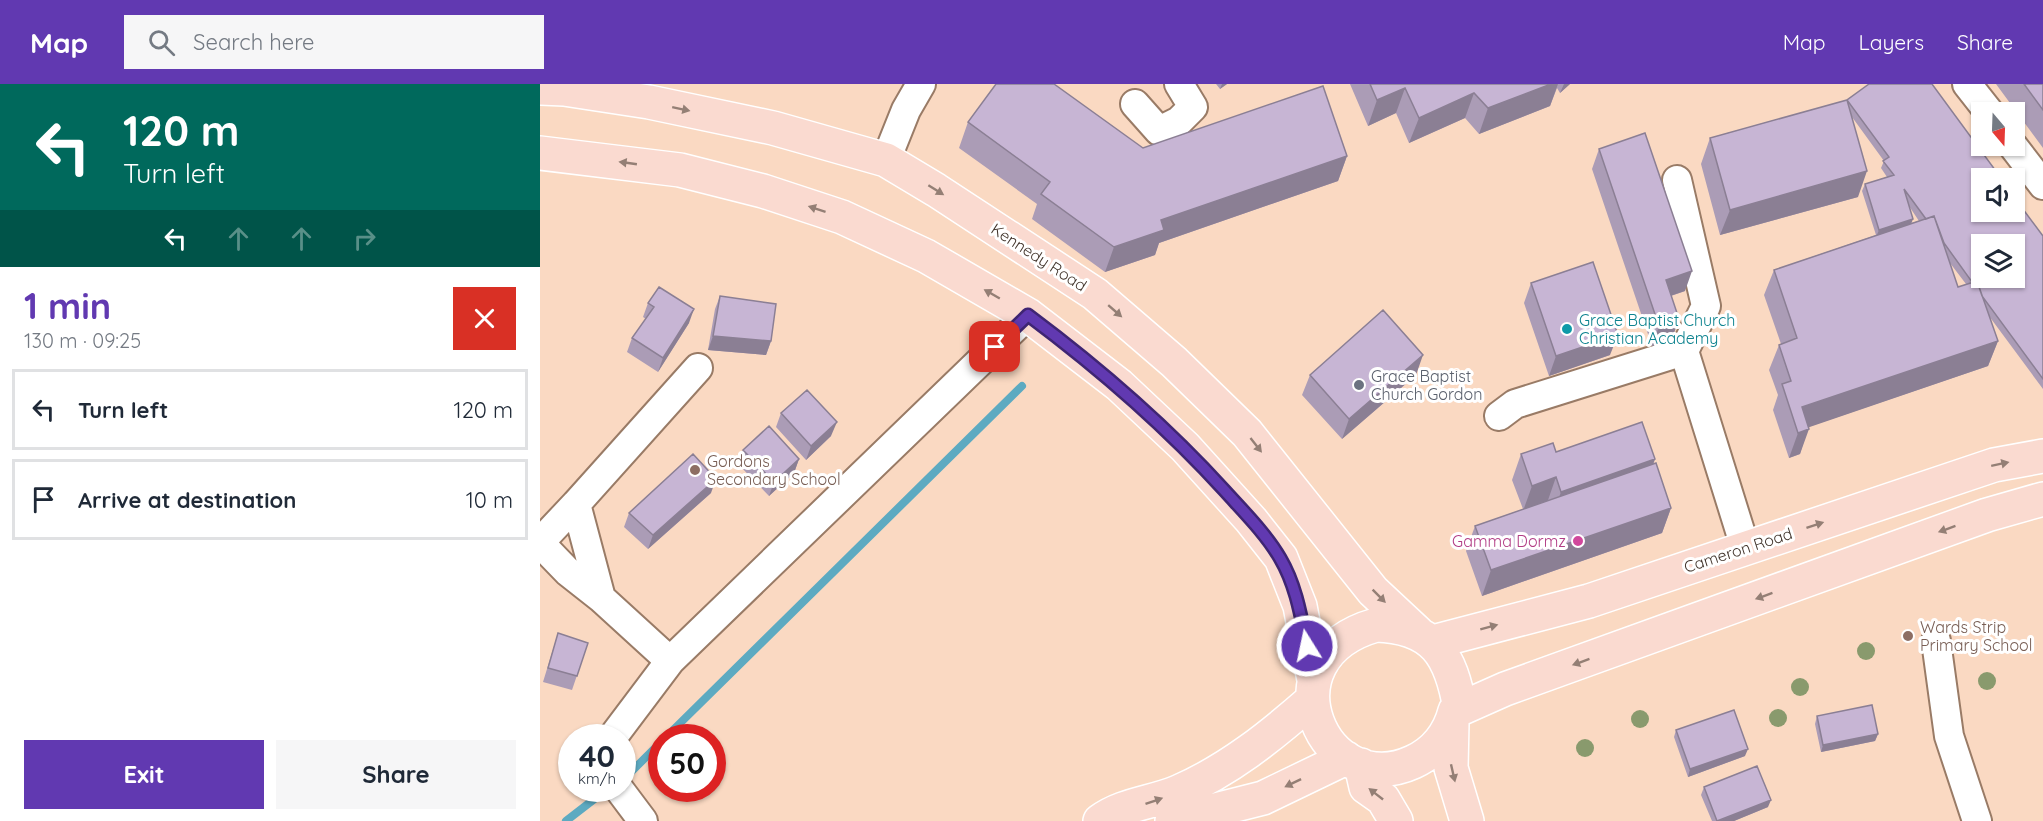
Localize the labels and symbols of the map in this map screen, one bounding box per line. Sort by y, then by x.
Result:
north arrow [1971,102,2025,156]
one-way arrow [672,105,691,114]
one-way arrow [618,159,637,168]
one-way arrow [928,184,944,195]
one-way arrow [808,204,826,213]
street label: Kennedy Road [987,219,1091,295]
one-way arrow [983,289,1000,299]
one-way arrow [1107,304,1122,317]
place label: Grace Baptist Church Christian Academy [1579,310,1735,348]
pin [969,321,1020,372]
marker: Grace Baptist Church Christian Academy [1560,322,1574,336]
place label: Grace Baptist Church Gordon [1371,366,1482,404]
marker: Grace Baptist Church Gordon [1352,378,1366,392]
one-way arrow [1250,437,1262,453]
place label: Gordons Secondary School [707,451,841,489]
one-way arrow [1991,459,2010,468]
marker: Gordons Secondary School [688,463,702,477]
one-way arrow [1806,520,1824,529]
street label: Cameron Road [1681,523,1795,577]
one-way arrow [1938,525,1956,535]
place label: Gamma Dormz [1452,531,1566,551]
marker: Gamma Dormz [1571,534,1585,548]
one-way arrow [1371,589,1385,603]
one-way arrow [1755,591,1773,601]
position arrow [1275,614,1339,678]
place label: Wards Strip Primary School [1920,617,2032,655]
one-way arrow [1480,622,1498,631]
marker: Wards Strip Primary School [1901,629,1915,643]
one-way arrow [1571,657,1589,667]
speed limit sign: 50 [648,724,726,802]
one-way arrow [1449,764,1459,782]
one-way arrow [1284,779,1301,788]
one-way arrow [1368,789,1383,801]
one-way arrow [1145,795,1163,805]

